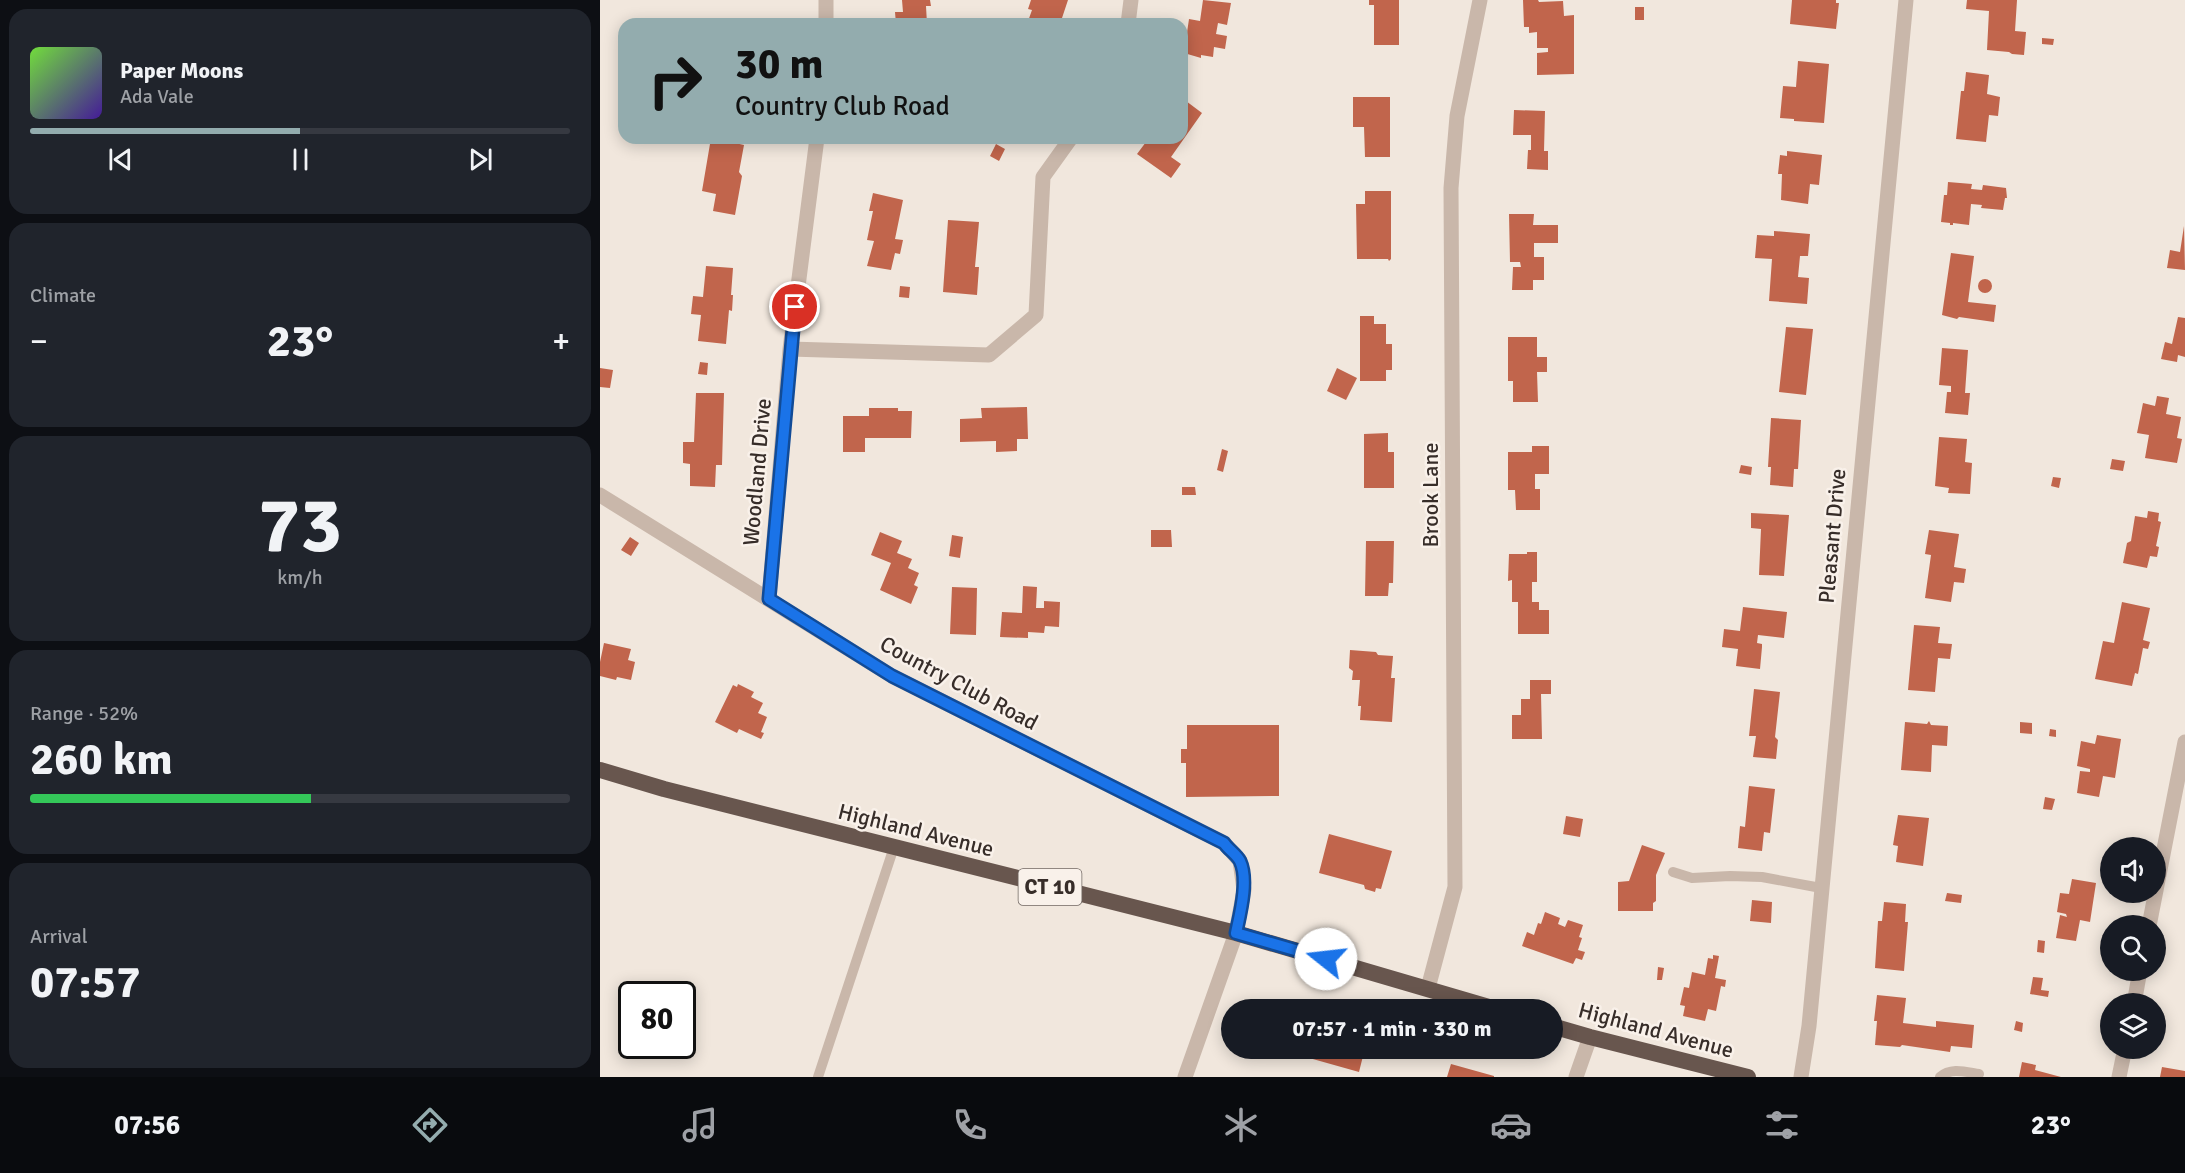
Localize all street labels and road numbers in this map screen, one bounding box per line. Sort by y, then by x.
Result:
street label: Woodland Drive [737,397,777,547]
street label: Brook Lane [1417,443,1444,547]
street label: Pleasant Drive [1813,467,1851,605]
street label: Country Club Road [875,630,1043,736]
street label: Highland Avenue [835,798,997,862]
road number: CT 10 [1018,869,1082,905]
street label: Highland Avenue [1576,996,1736,1064]

